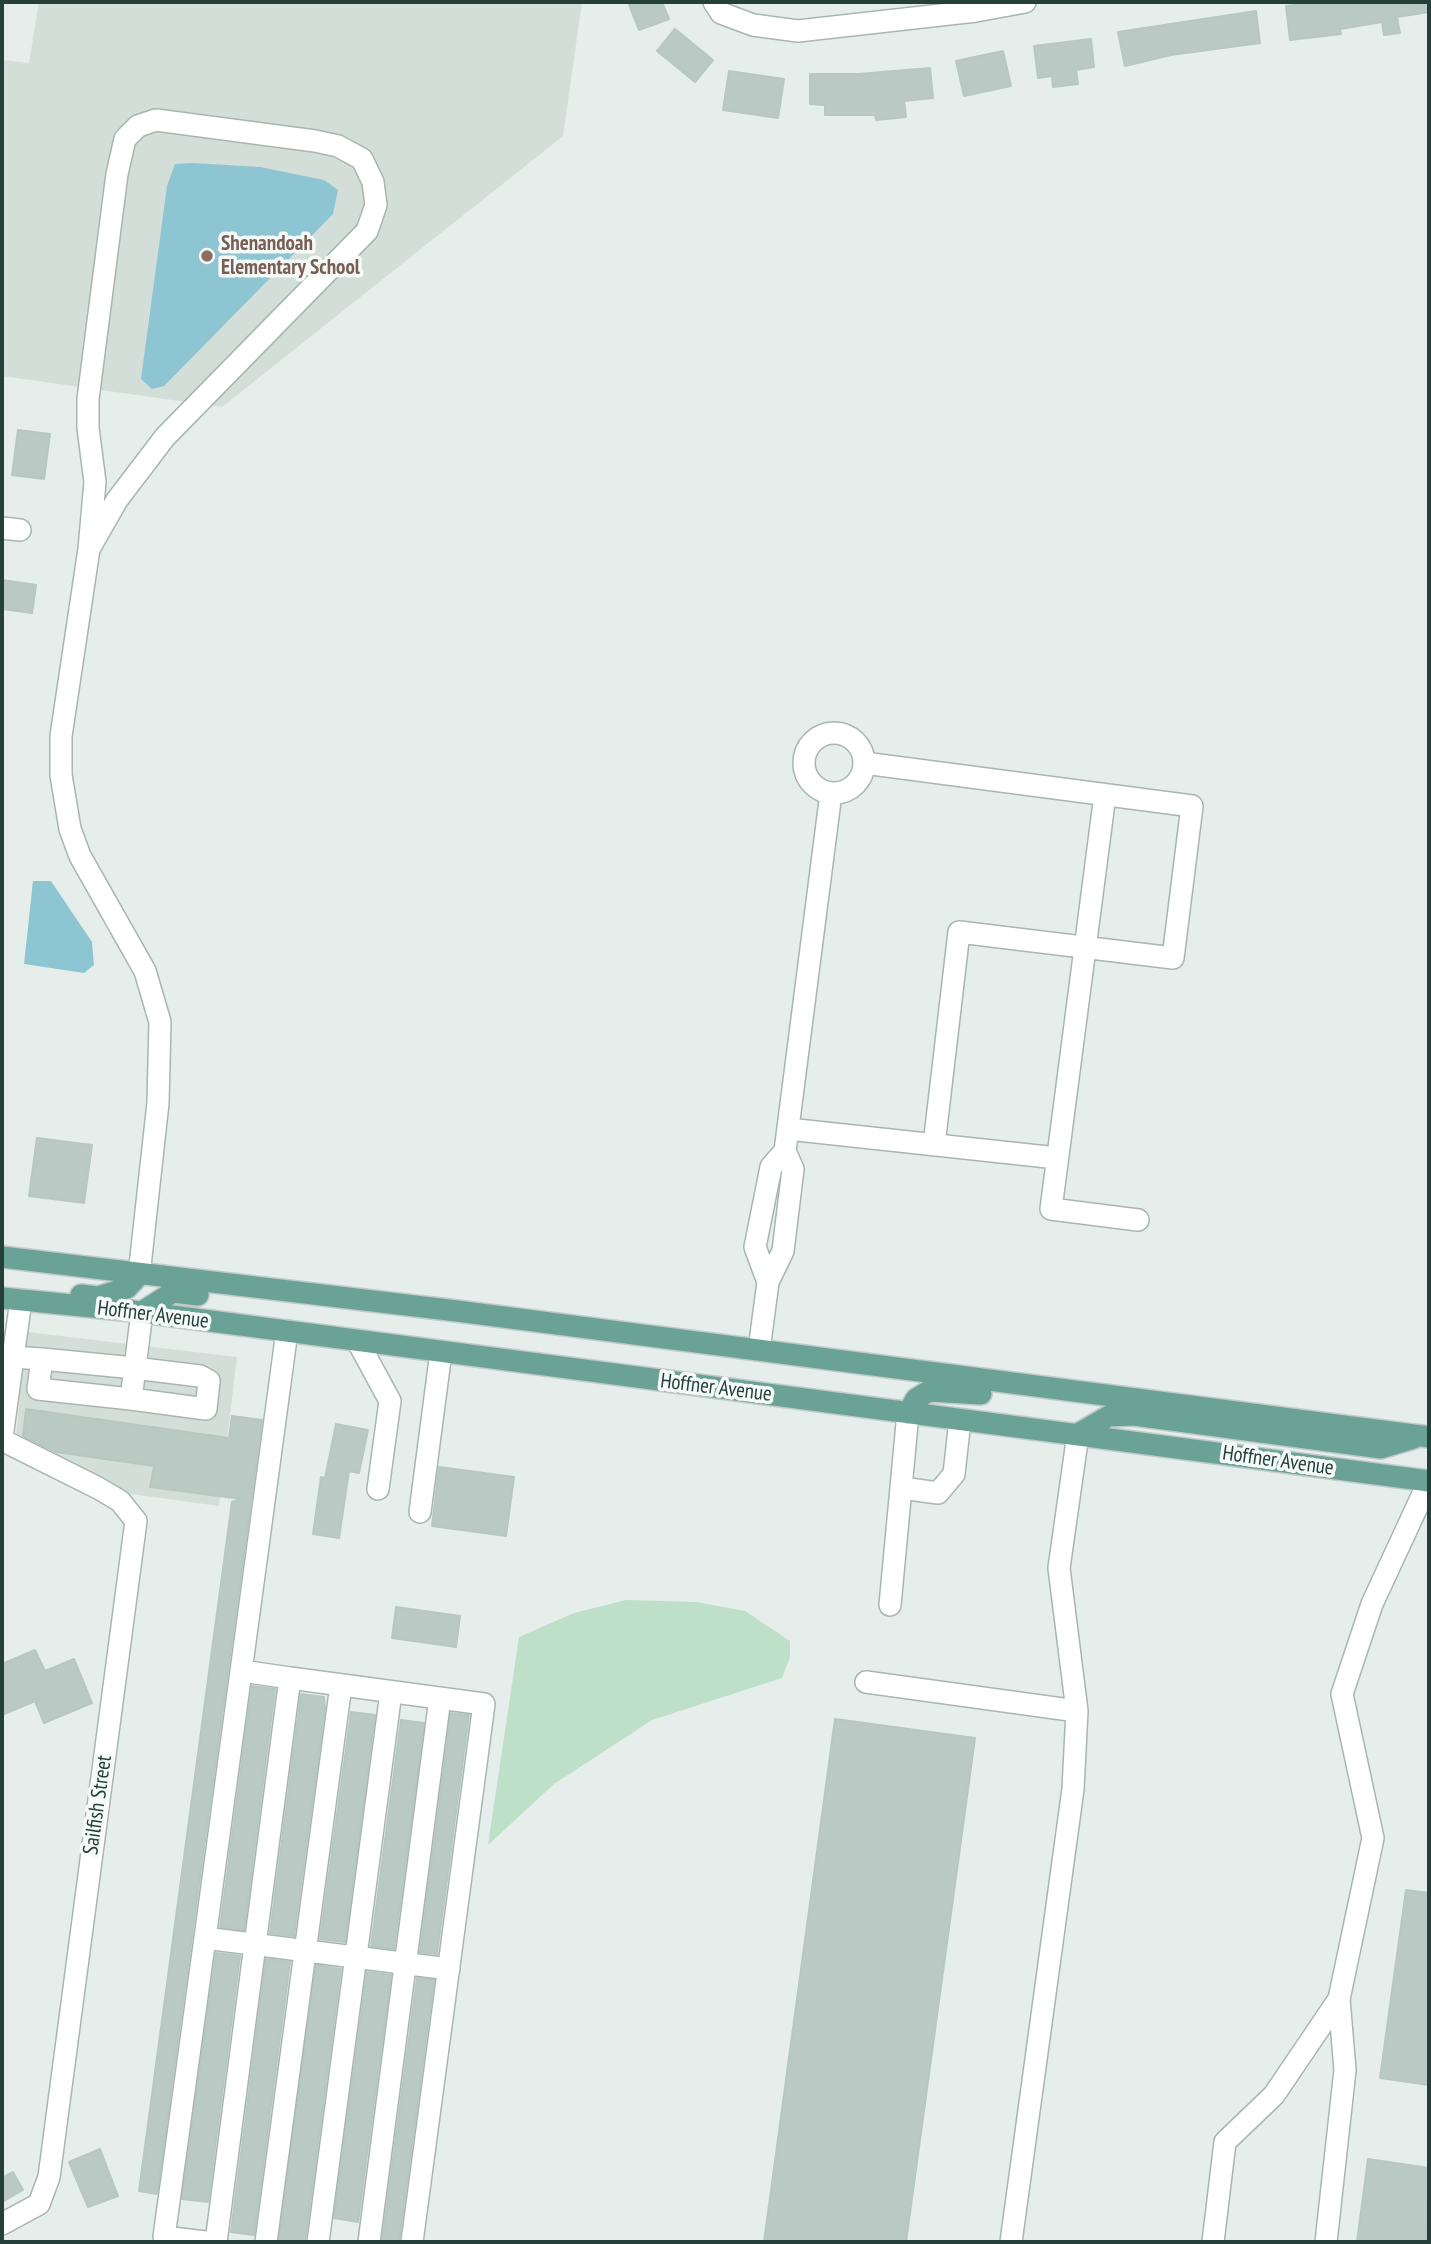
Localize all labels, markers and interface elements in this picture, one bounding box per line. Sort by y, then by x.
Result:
place label: Shenandoah Elementary School [221,231,360,281]
marker: Shenandoah Elementary School [199,248,215,264]
street label: Hoffner Avenue [96,1296,210,1334]
street label: Hoffner Avenue [659,1369,773,1407]
street label: Hoffner Avenue [1221,1441,1335,1481]
street label: Sailfish Street [79,1754,117,1856]

